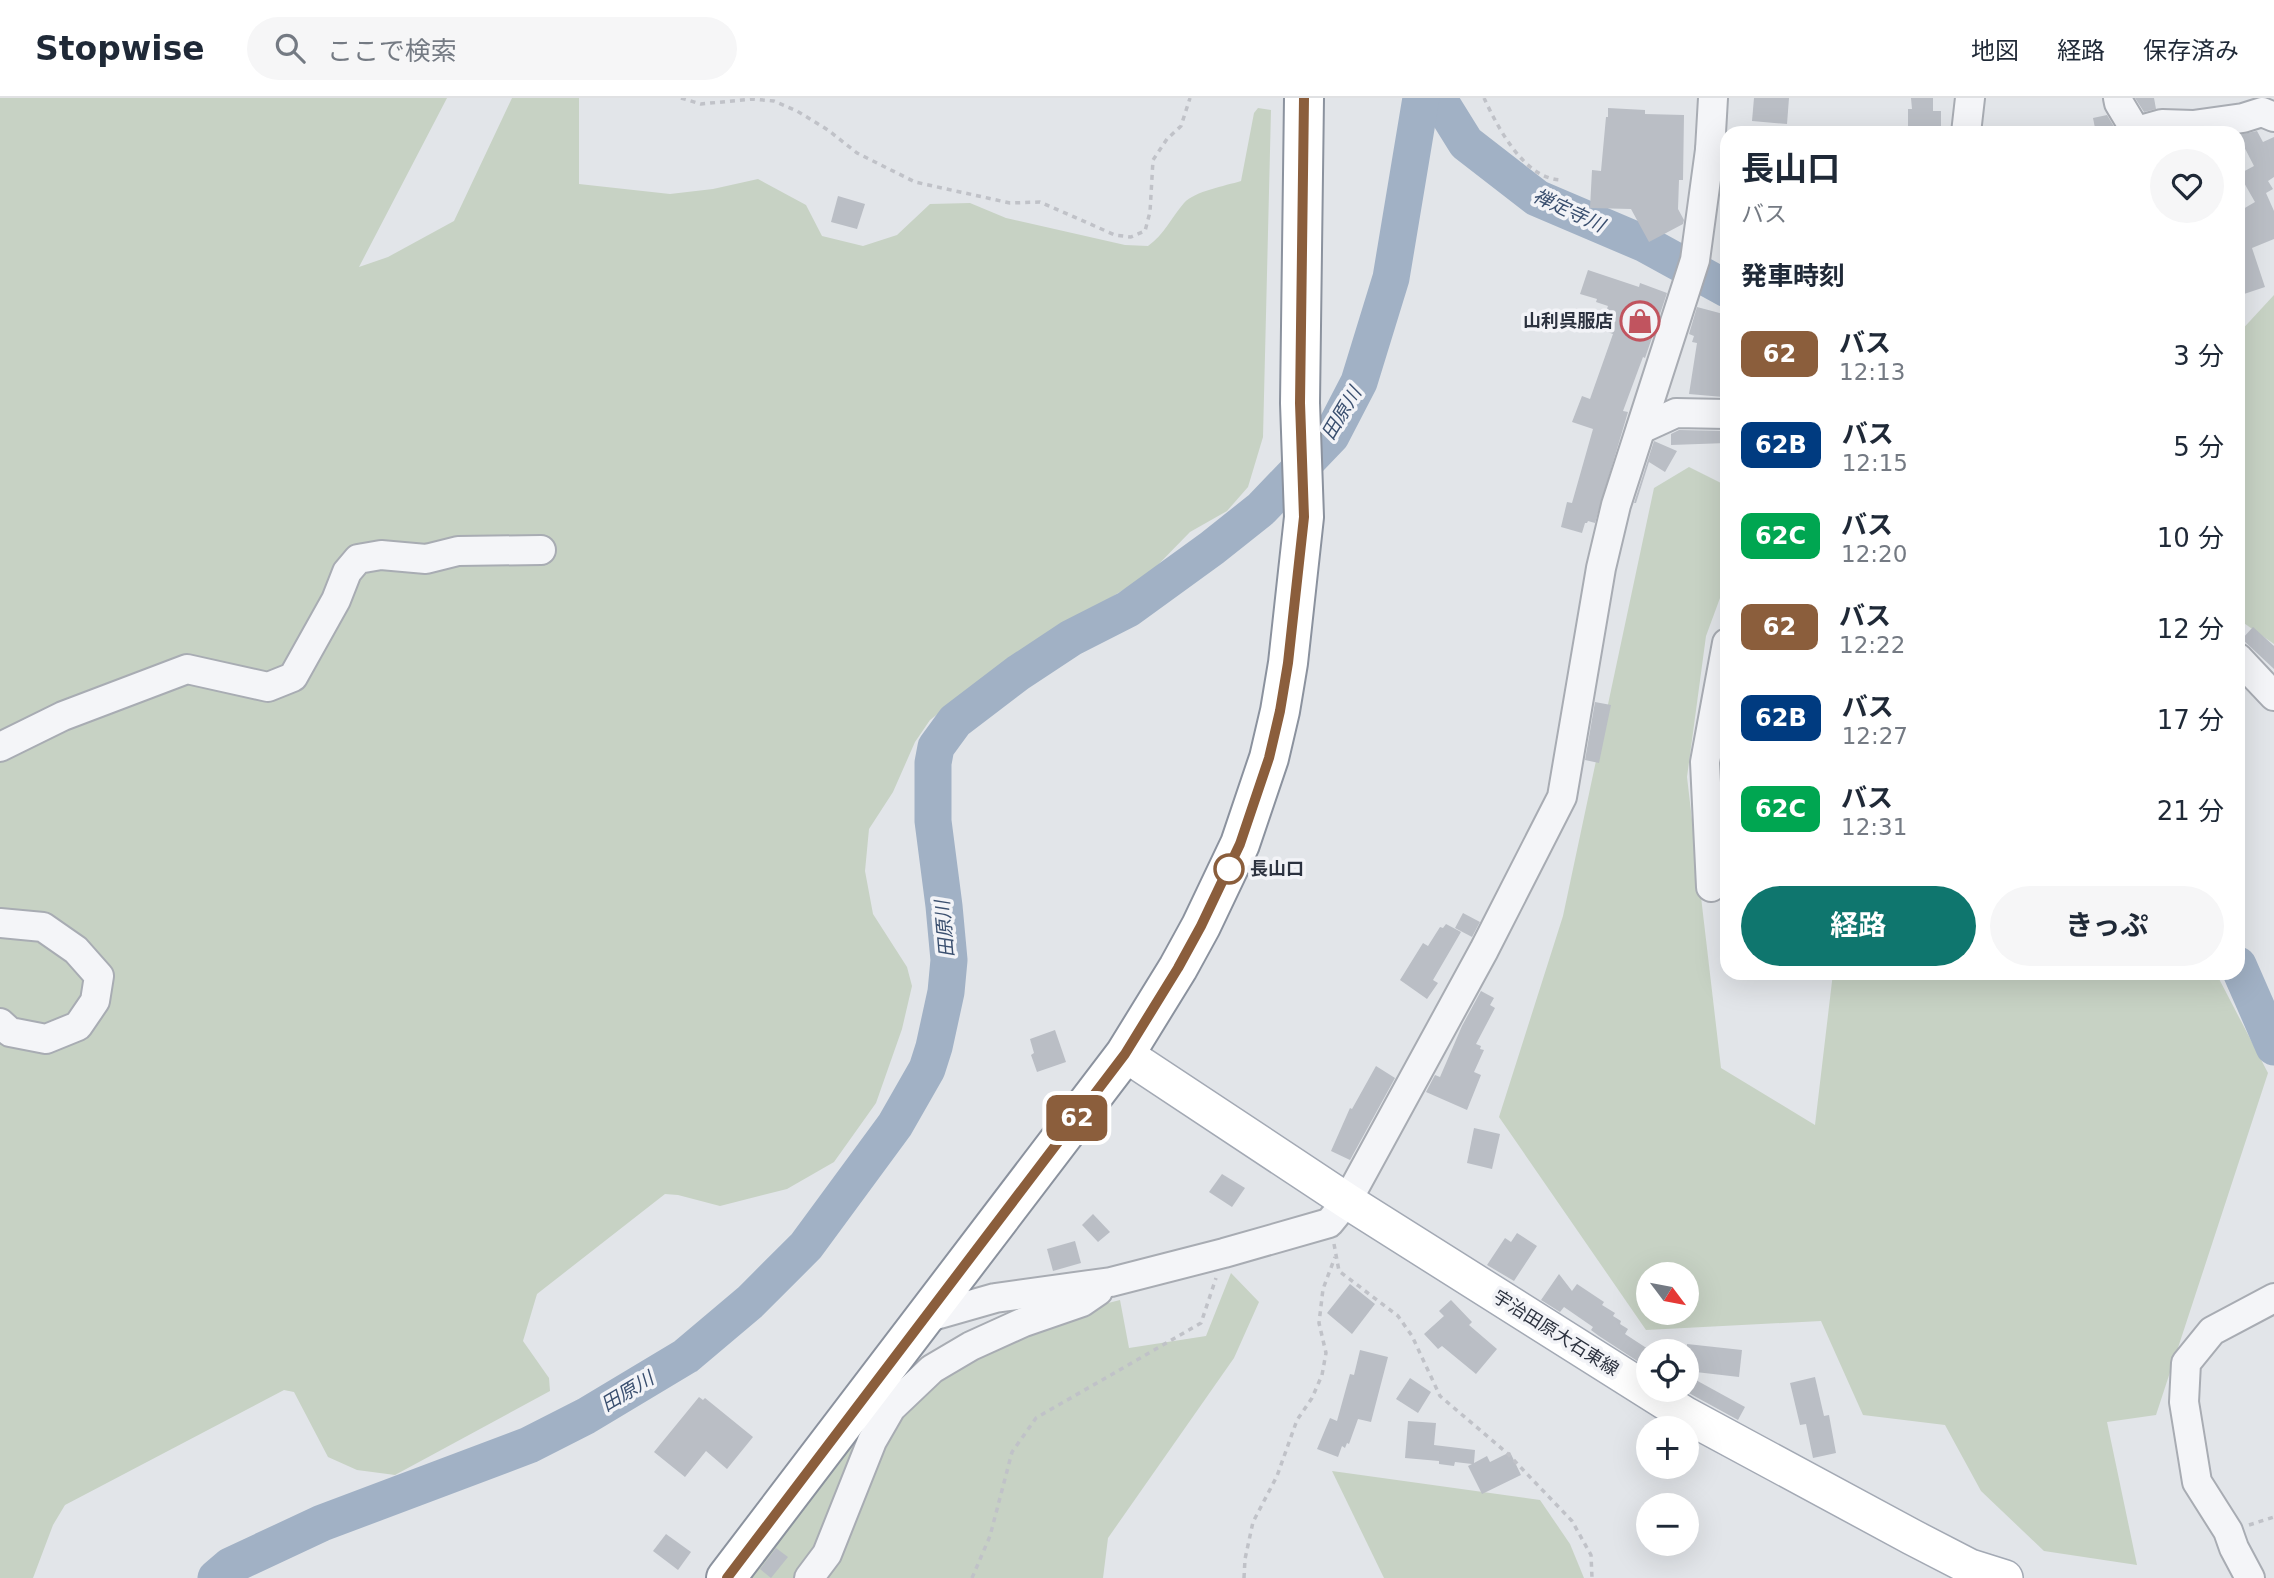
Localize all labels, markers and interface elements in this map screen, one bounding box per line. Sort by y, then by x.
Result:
search box [247,17,737,80]
text: Stopwise [35,29,205,68]
icon: search [271,29,309,67]
text: ここで検索 [327,36,457,66]
text: 地図 [1971,37,2019,65]
text: 経路 [2057,37,2105,65]
text: 保存済み [2143,37,2239,65]
text: 長山口 [1741,149,1840,188]
button: heart [2150,149,2224,223]
water label: 禅定寺川 [1530,184,1610,237]
text: バス [1741,201,1787,227]
text: 発車時刻 [1741,261,1845,291]
shop icon: 山利呉服店 [1619,300,1661,342]
place label: 山利呉服店 [1523,310,1613,331]
text: バス [1839,328,1891,358]
text: 62 [1763,340,1796,368]
text: 3 分 [2173,341,2224,371]
text: 12:13 [1839,359,1905,385]
water label: 田原川 [1317,381,1366,443]
text: バス [1842,419,1894,449]
text: 62B [1755,431,1807,459]
text: 5 分 [2173,432,2224,462]
text: 12:15 [1842,450,1908,476]
text: バス [1841,510,1893,540]
text: 62C [1755,522,1806,550]
text: 10 分 [2157,523,2224,553]
text: 12:20 [1841,541,1907,567]
text: バス [1839,601,1891,631]
text: 62 [1763,613,1796,641]
text: 12 分 [2157,614,2224,644]
text: 12:22 [1839,632,1905,658]
text: バス [1842,692,1894,722]
text: 62B [1755,704,1807,732]
text: 17 分 [2157,705,2224,735]
text: 12:27 [1842,723,1908,749]
text: バス [1841,783,1893,813]
text: 62C [1755,795,1806,823]
text: 21 分 [2157,796,2224,826]
text: 12:31 [1841,814,1907,840]
marker: 長山口 [1214,854,1244,884]
place label: 長山口 [1250,858,1304,879]
button: 経路 [1741,886,1976,966]
button: きっぷ [1990,886,2224,966]
water label: 田原川 [930,898,957,958]
line badge: 62 [1046,1095,1108,1141]
text: 62 [1060,1104,1094,1132]
north arrow [1636,1262,1699,1325]
map controls [1636,1262,1699,1556]
street label: 宇治田原大石東線 [1490,1286,1623,1380]
button: locate [1636,1339,1699,1402]
water label: 田原川 [597,1366,659,1415]
button: + [1636,1416,1699,1479]
button: − [1636,1493,1699,1556]

